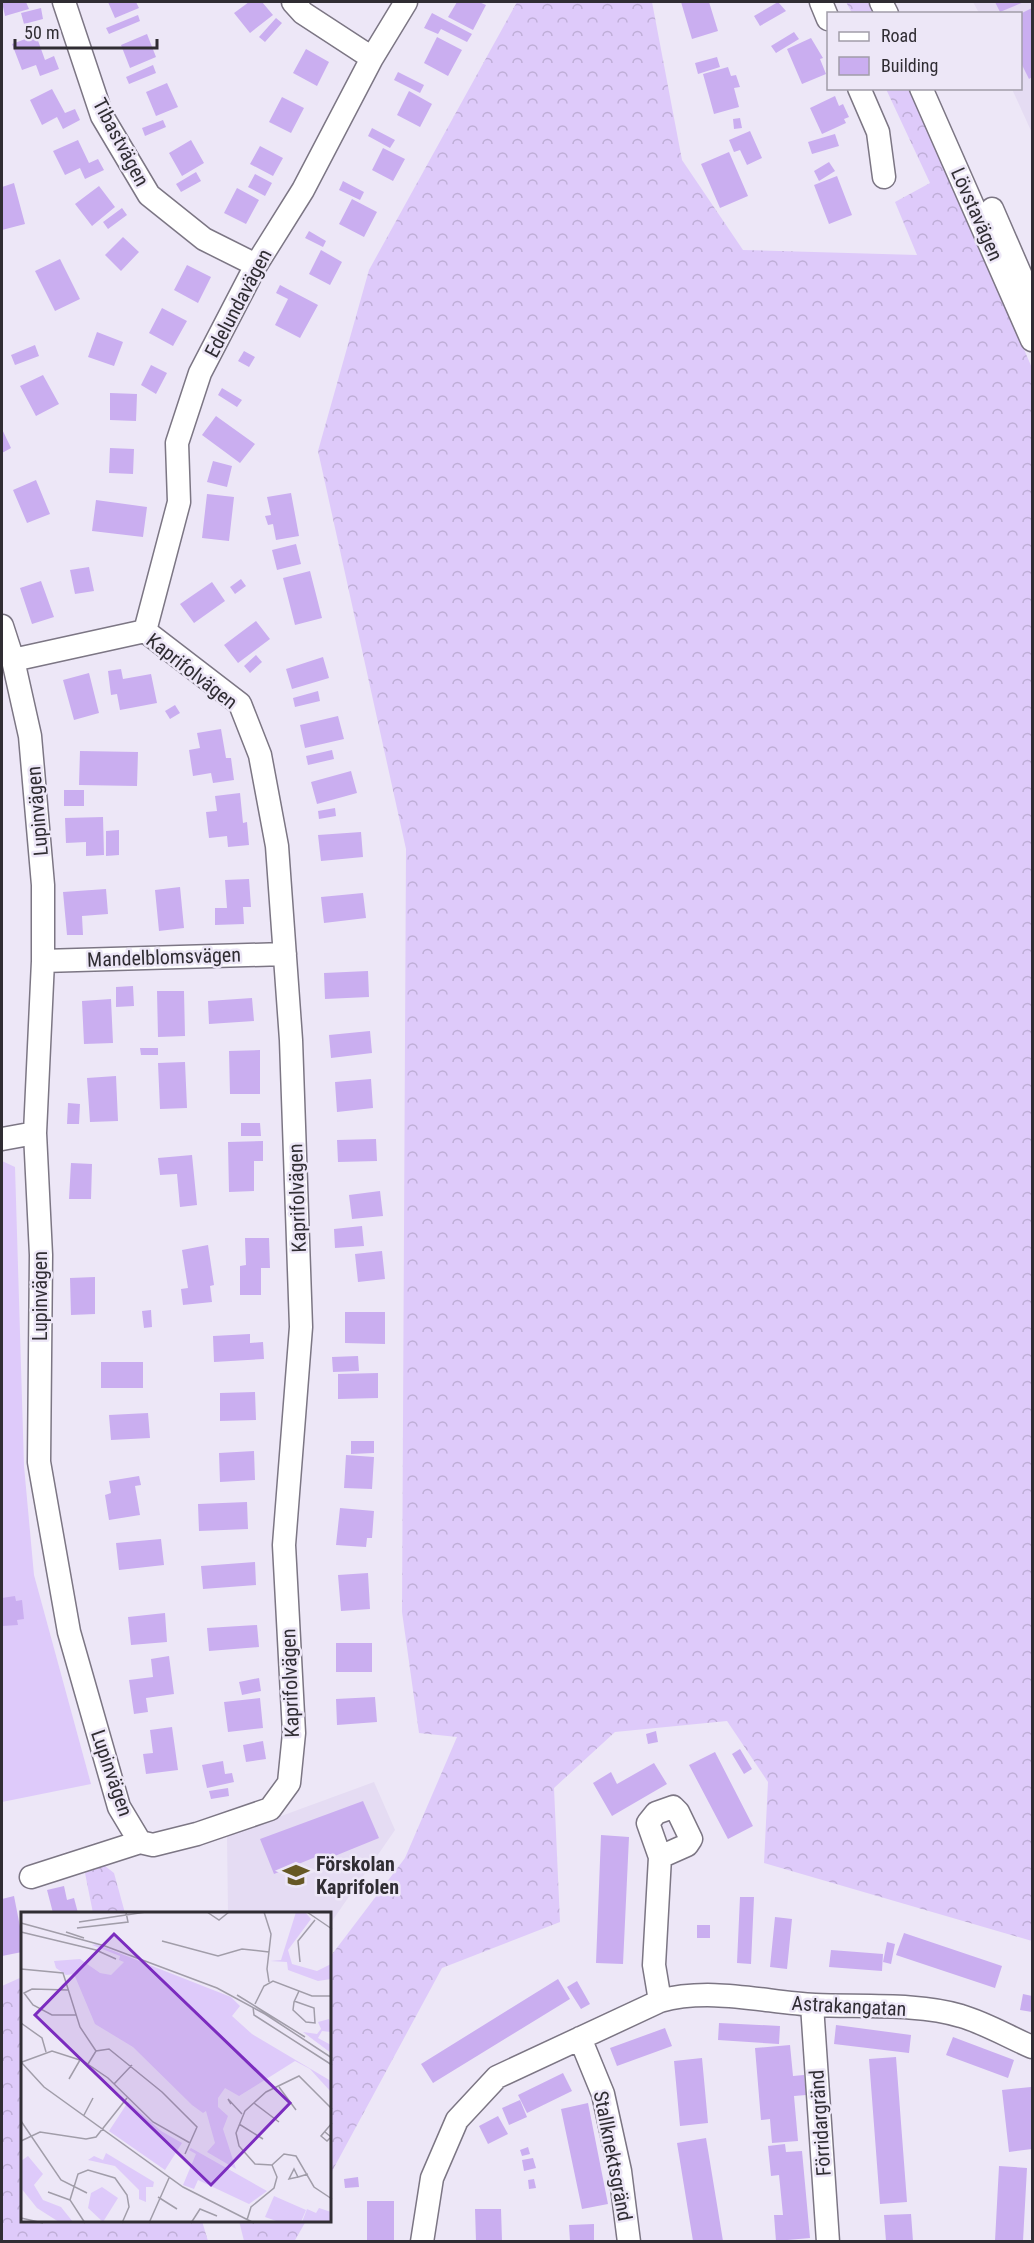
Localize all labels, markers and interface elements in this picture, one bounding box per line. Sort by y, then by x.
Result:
scale bar [15,12,158,50]
legend [827,12,1022,90]
text: 50 m [24,22,59,43]
text: Road [881,25,917,46]
text: Building [881,55,938,76]
street label: Tibastvägen [88,94,154,190]
street label: Lövstavägen [946,164,1008,264]
street label: Edelundavägen [199,245,277,361]
street label: Kaprifolvägen [142,628,242,714]
street label: Lupinvägen [21,765,53,857]
street label: Mandelblomsvägen [87,942,241,972]
street label: Kaprifolvägen [283,1143,311,1253]
street label: Lupinvägen [28,1251,52,1341]
street label: Kaprifolvägen [276,1628,304,1738]
street label: Lupinvägen [86,1727,138,1819]
place label: Förskolan Kaprifolen [316,1852,399,1899]
school or university icon: Förskolan Kaprifolen [281,1860,311,1890]
inset map [21,1912,332,2222]
street label: Astrakangatan [791,1991,907,2021]
street label: Förridargränd [804,2069,836,2177]
street label: Stallknektsgränd [589,2089,637,2223]

